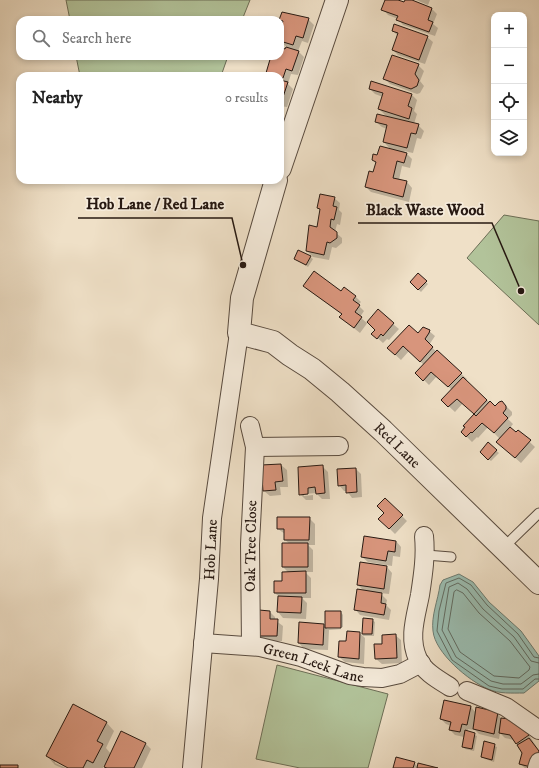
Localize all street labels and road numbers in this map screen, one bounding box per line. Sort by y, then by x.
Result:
street label: Red Lane [370,418,425,472]
street label: Oak Tree Close [241,500,261,592]
street label: Hob Lane [199,519,221,581]
street label: Green Leek Lane [261,639,365,686]

